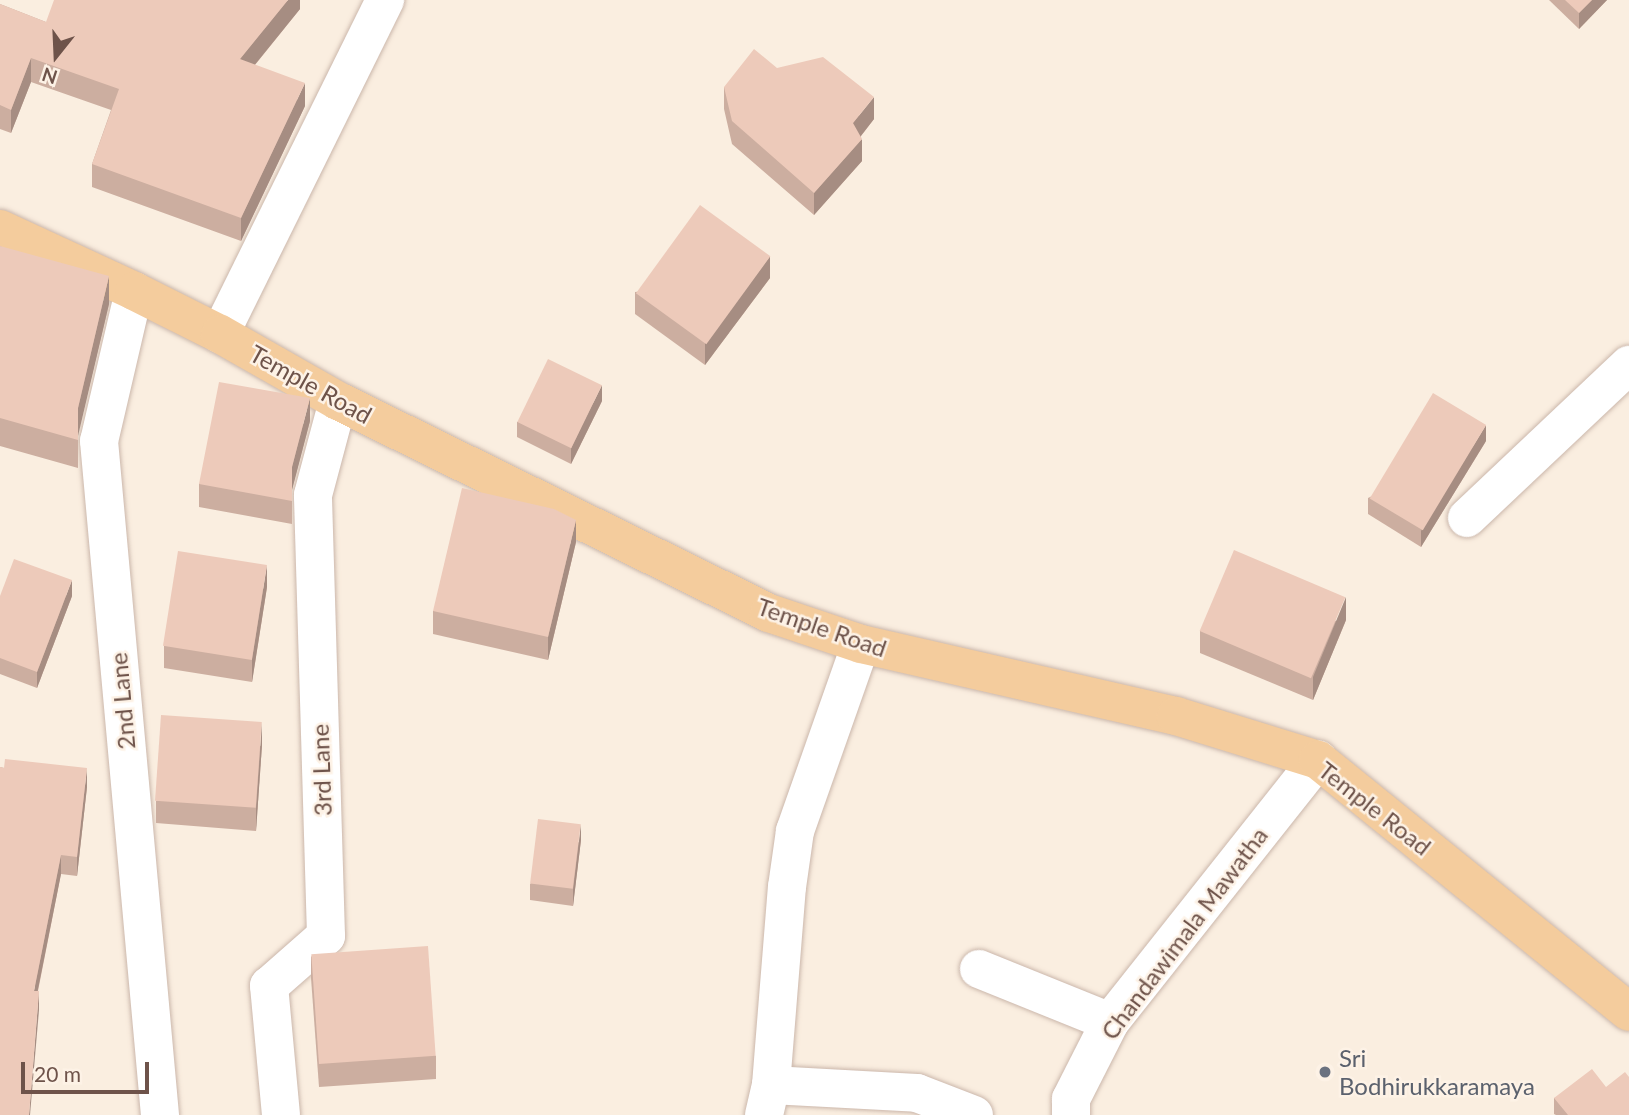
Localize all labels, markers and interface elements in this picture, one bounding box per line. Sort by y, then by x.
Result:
north arrow [21,21,91,91]
text: N [39,63,60,90]
street label: Temple Road [245,339,377,429]
street label: Temple Road [754,591,890,663]
street label: 2nd Lane [103,651,141,751]
street label: 3rd Lane [305,723,337,817]
street label: Temple Road [1313,755,1437,861]
street label: Chandawimala Mawatha [1095,821,1273,1045]
place label: Sri Bodhirukkaramaya [1339,1044,1535,1100]
scale bar [24,1048,152,1092]
text: 20 m [34,1061,81,1086]
marker: Sri Bodhirukkaramaya [1317,1064,1333,1080]

